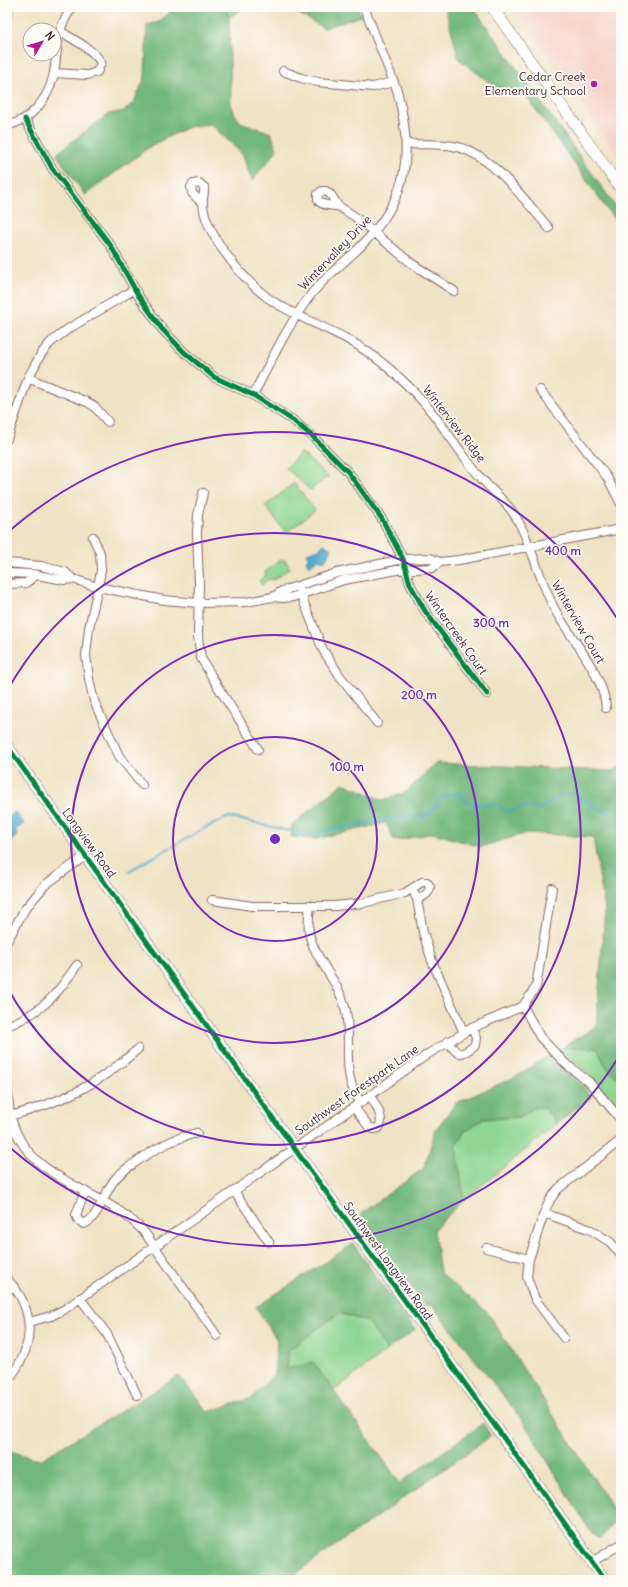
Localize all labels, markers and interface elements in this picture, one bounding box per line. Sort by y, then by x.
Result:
north arrow [22,22,62,62]
text: N [42,29,58,43]
place label: Cedar Creek Elementary School [485,69,586,98]
marker: Cedar Creek Elementary School [589,79,599,89]
street label: Wintervalley Drive [295,212,374,293]
street label: Winterview Ridge [420,382,489,465]
text: 400 m [545,543,582,558]
street label: Winterview Court [549,578,608,666]
street label: Wintercreek Court [422,588,491,677]
text: 300 m [473,615,509,630]
text: 200 m [401,687,437,702]
text: 100 m [330,759,364,774]
street label: Longview Road [59,805,120,880]
centre of rings [268,832,282,846]
street label: Southwest Forestpark Lane [292,1041,421,1138]
street label: Southwest Longview Road [341,1199,436,1322]

